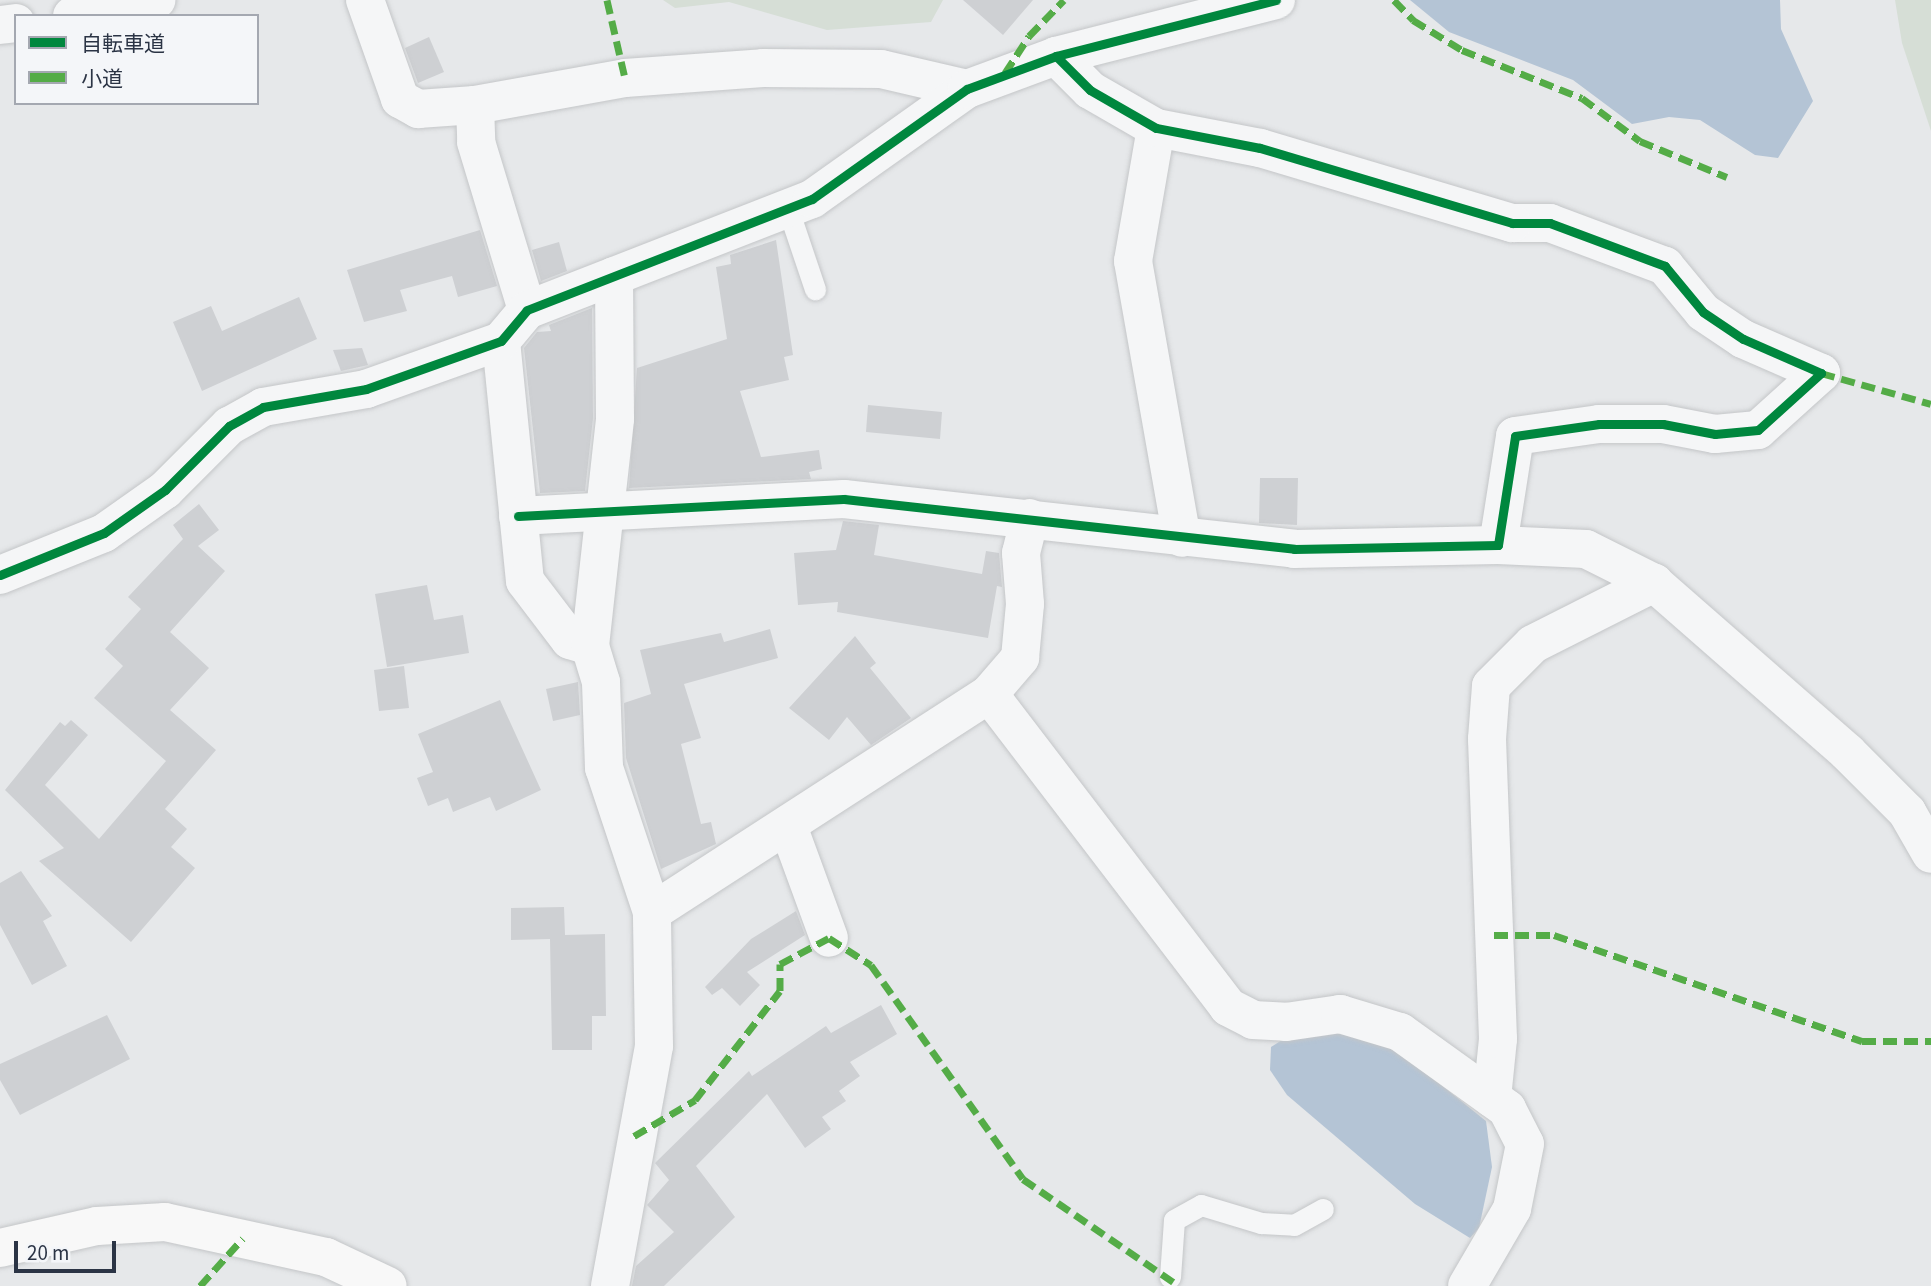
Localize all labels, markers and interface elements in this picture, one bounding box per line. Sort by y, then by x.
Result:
legend [14,14,259,105]
text: 自転車道 [81,29,165,59]
text: 小道 [81,64,123,94]
scale bar [18,1226,119,1270]
text: 20 m [27,1238,69,1268]

